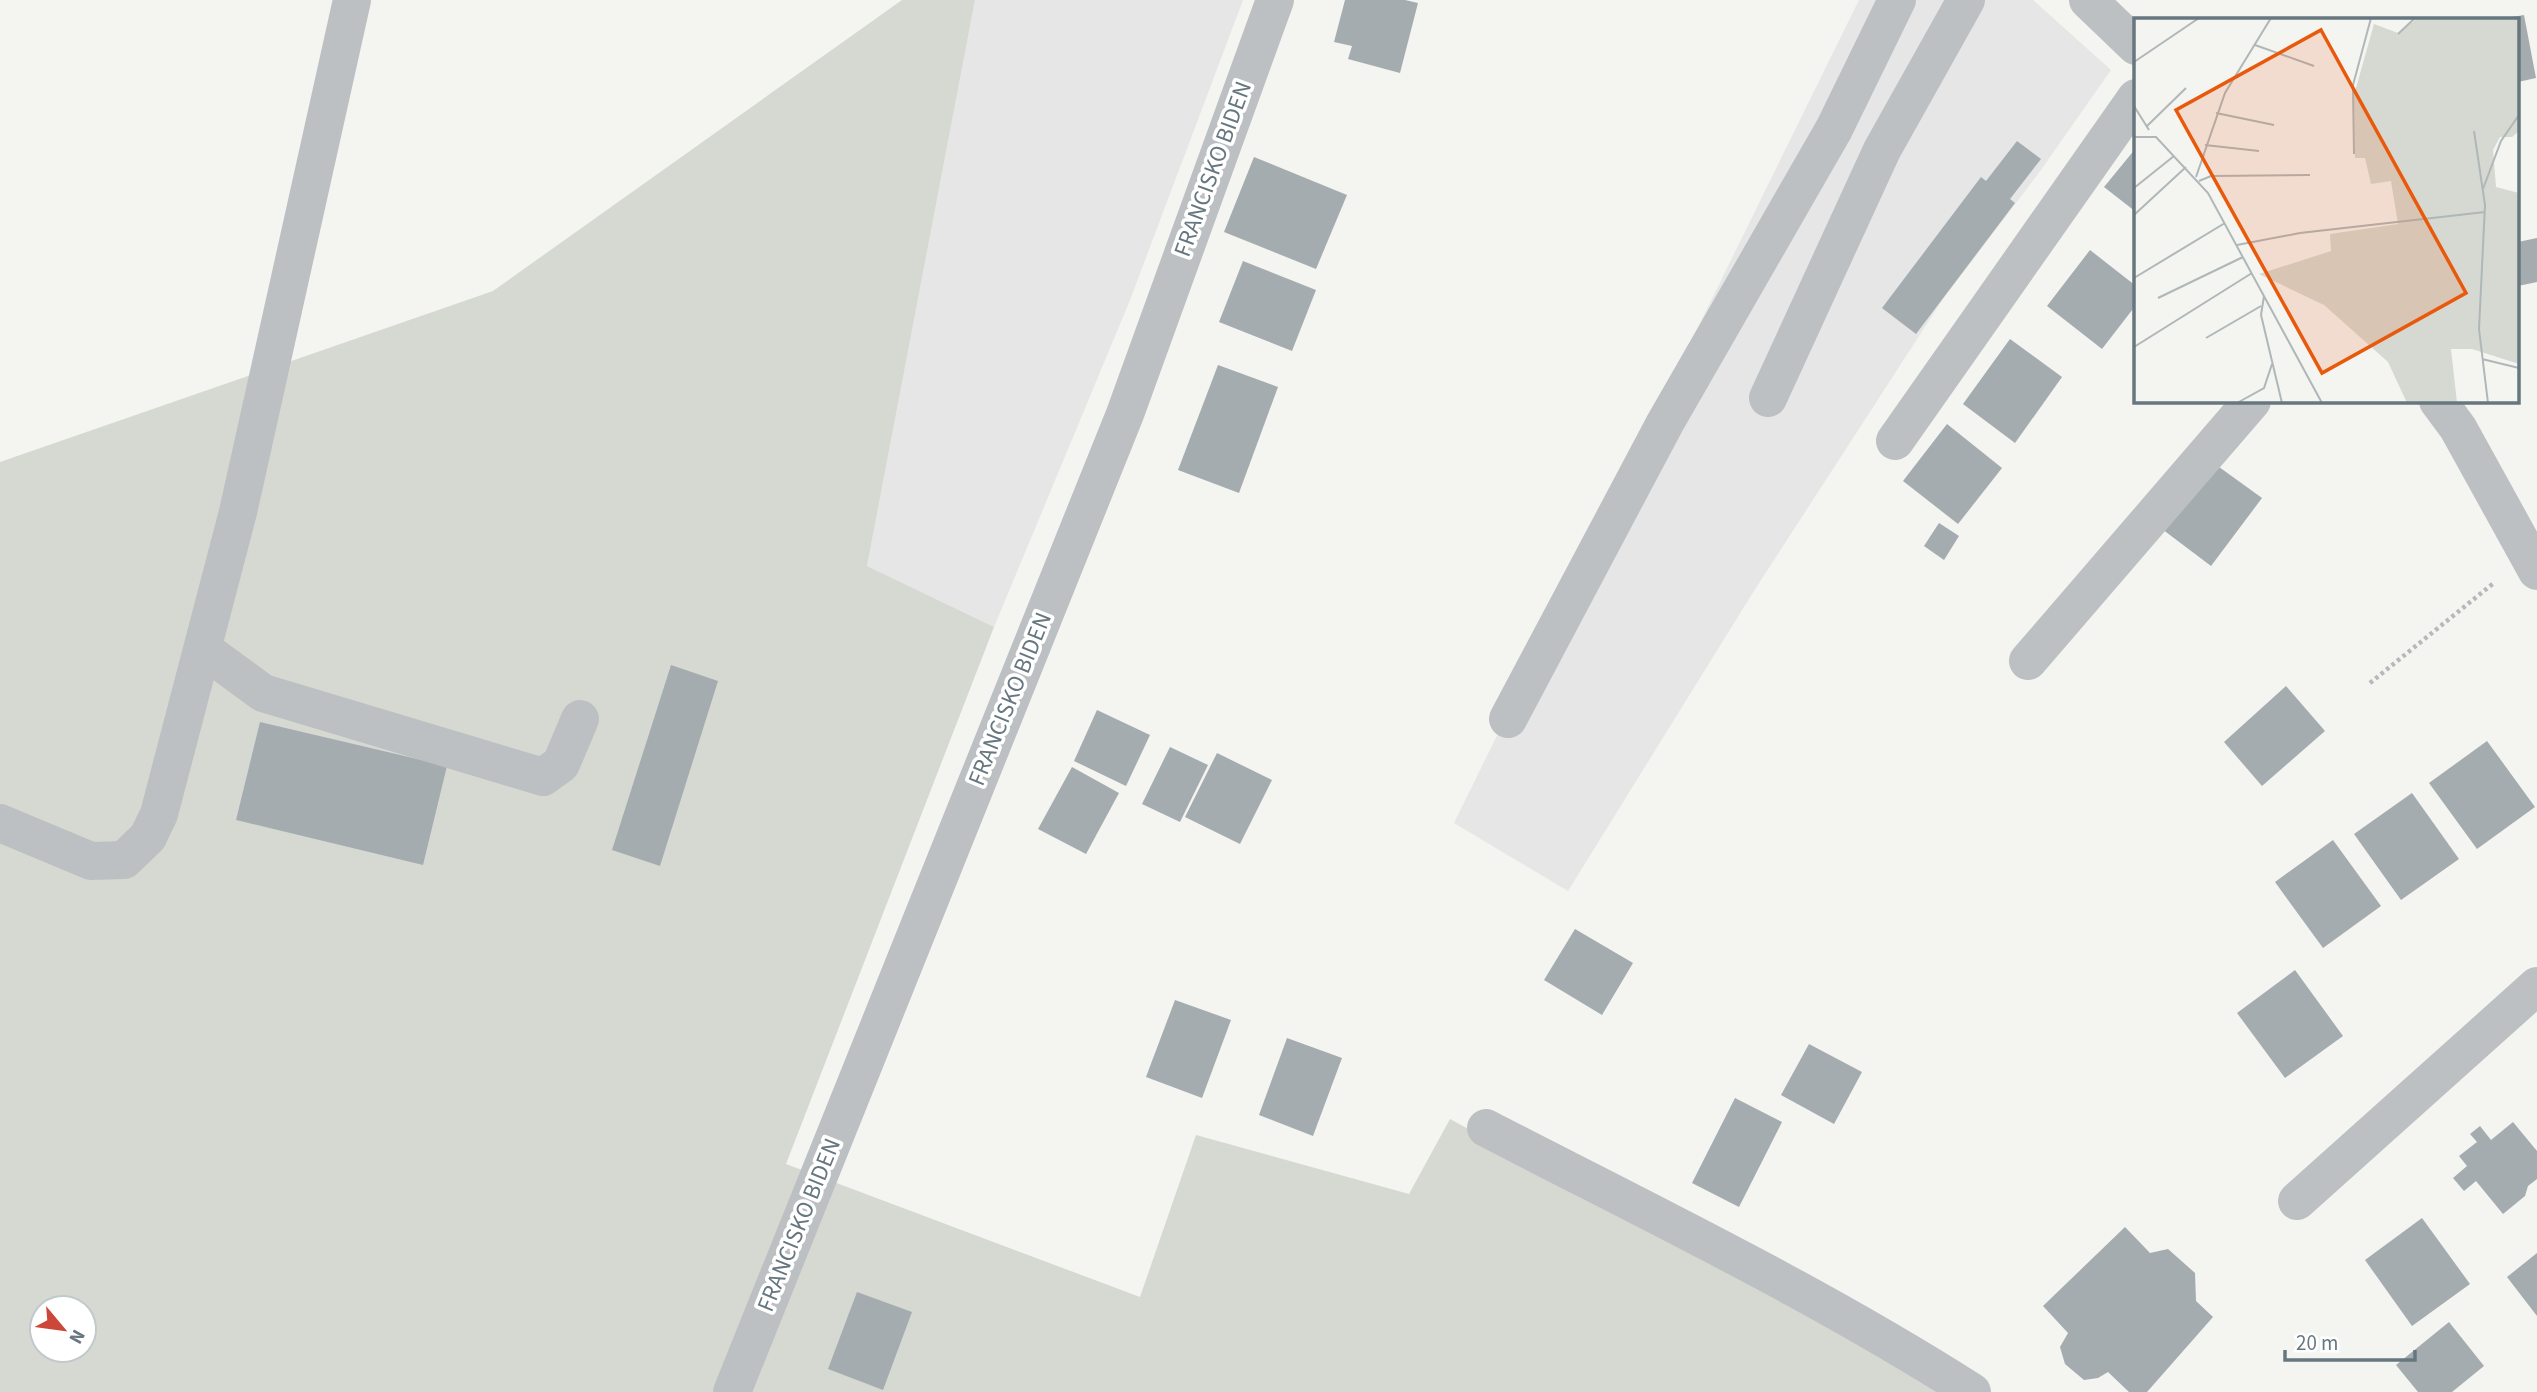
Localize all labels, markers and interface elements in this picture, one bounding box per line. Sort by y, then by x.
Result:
inset map [2134,18,2520,402]
street label: FRANCISKO BIDEN [1165,76,1261,262]
street label: FRANCISKO BIDEN [959,607,1061,791]
street label: FRANCISKO BIDEN [748,1133,850,1317]
north arrow [28,1294,98,1364]
scale bar [2285,1318,2414,1362]
text: N [62,1324,91,1349]
text: 20 m [2296,1328,2338,1358]

